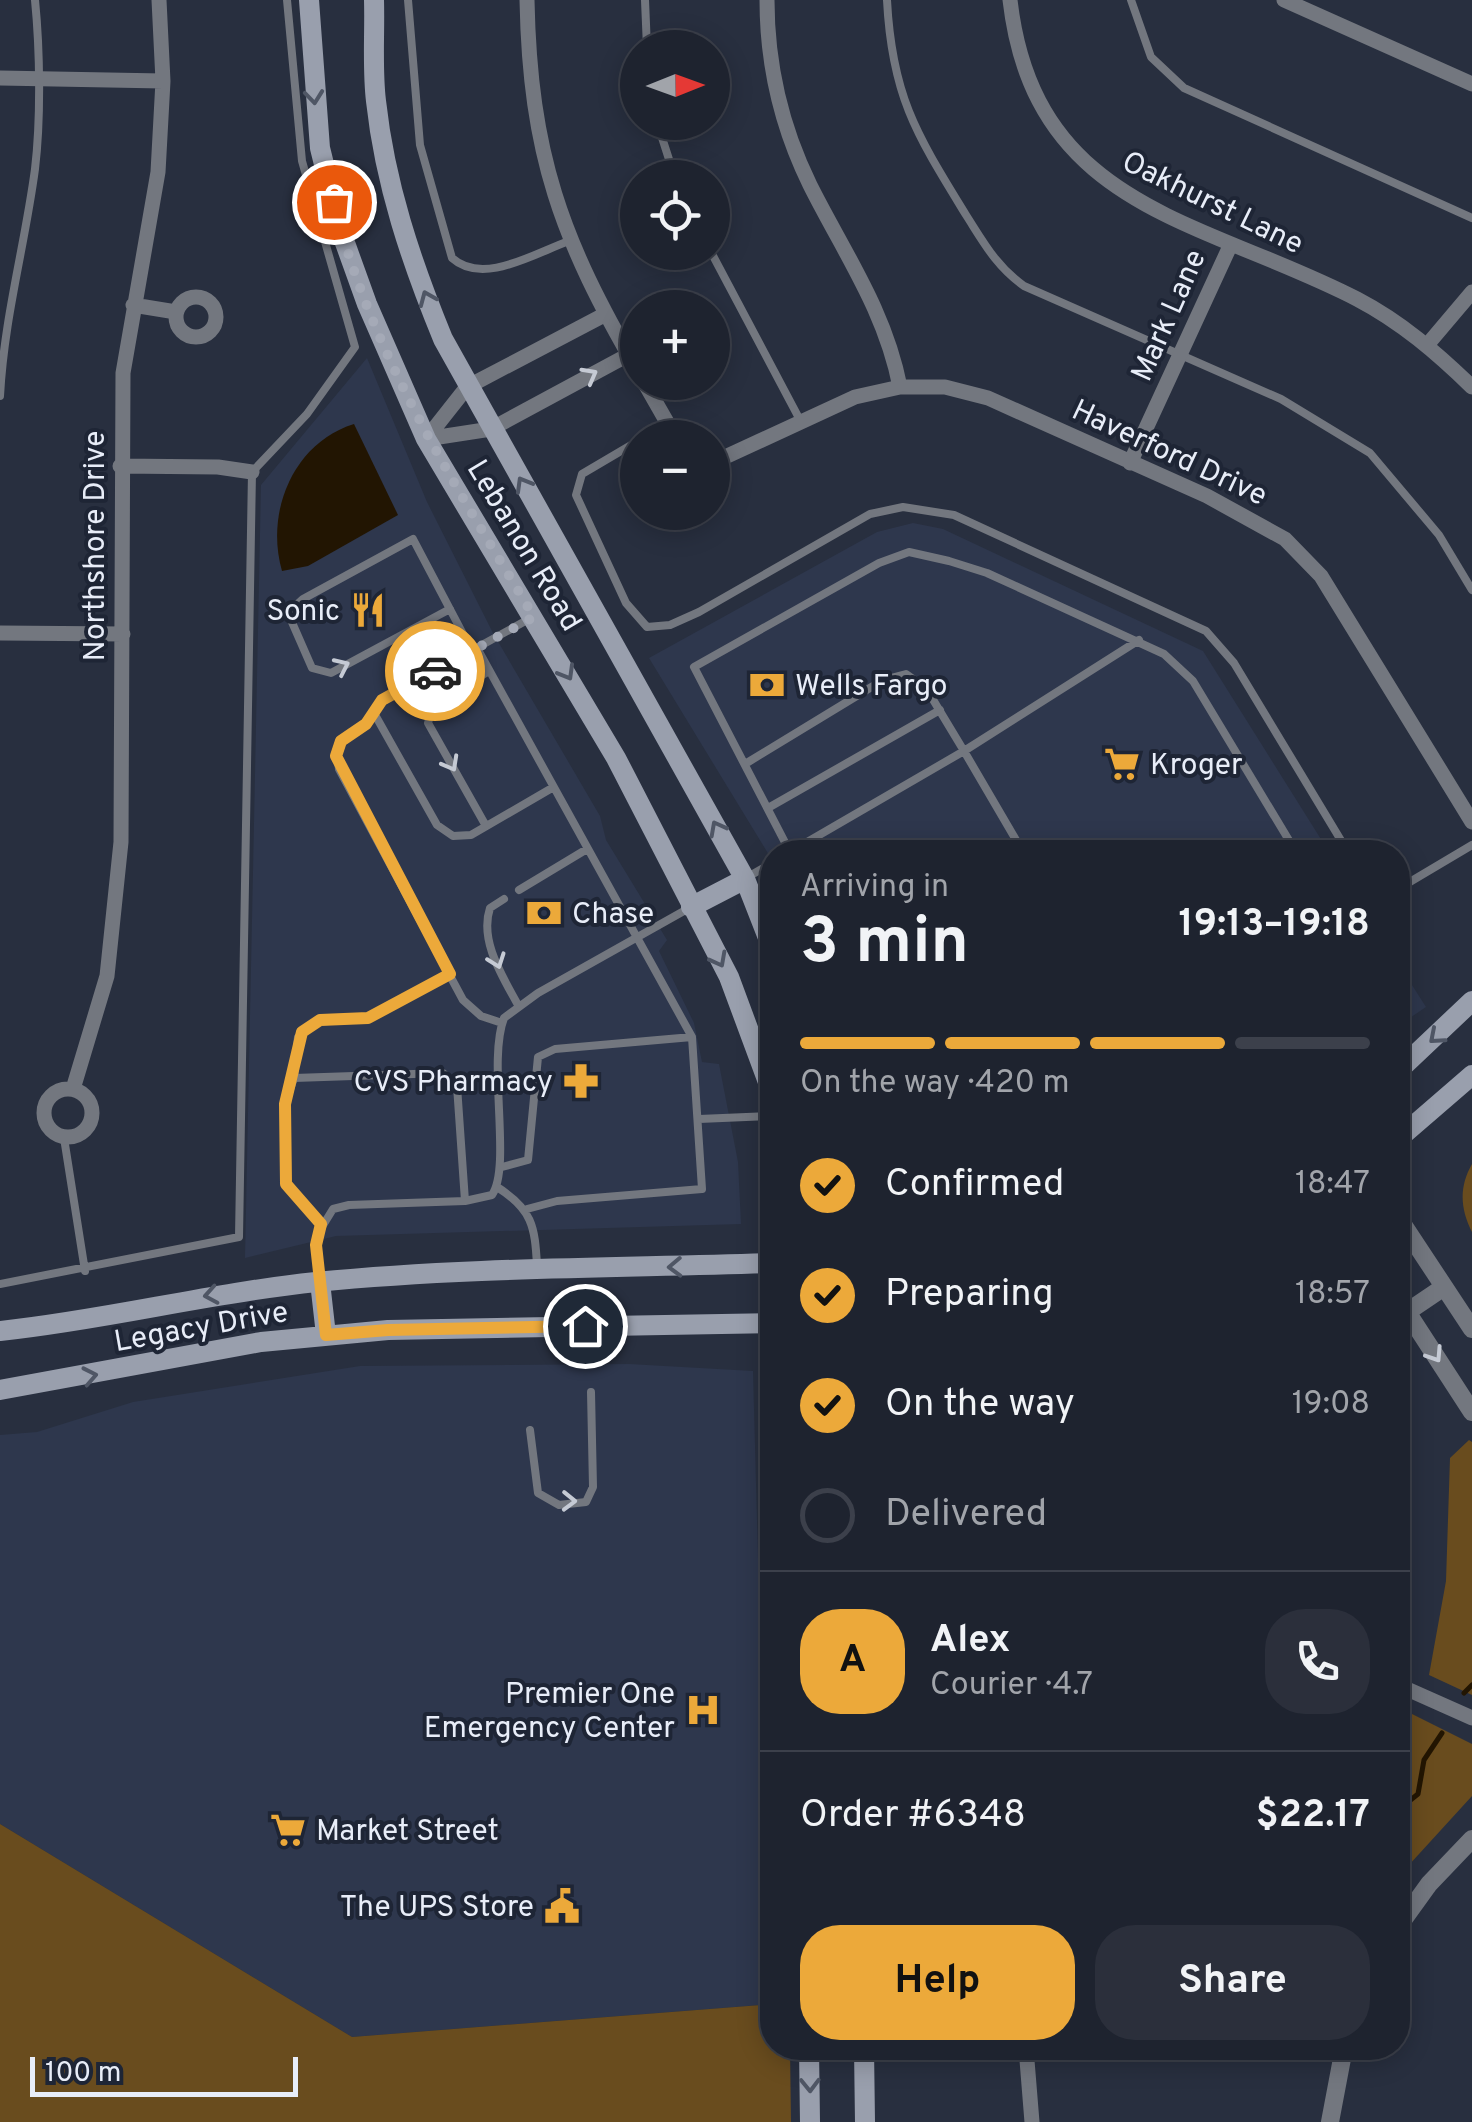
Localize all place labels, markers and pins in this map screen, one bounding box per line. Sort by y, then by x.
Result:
pin [292,160,377,245]
restaurant icon: Sonic [349,591,387,629]
place label: Sonic [266,594,340,631]
bank icon: Wells Fargo [748,666,786,704]
place label: Wells Fargo [795,669,948,706]
supermarket icon: Kroger [1103,745,1141,783]
place label: Kroger [1150,748,1243,785]
bank icon: Chase [525,894,563,932]
place label: Chase [572,897,654,934]
pharmacy icon: CVS Pharmacy [562,1062,600,1100]
place label: CVS Pharmacy [354,1065,553,1102]
pin [543,1284,628,1369]
place label: Premier One Emergency Center [424,1677,675,1748]
hospital icon: Premier One Emergency Center [684,1691,722,1729]
supermarket icon: Market Street [269,1811,307,1849]
place label: Market Street [316,1814,499,1851]
public building icon: The UPS Store [543,1887,581,1925]
place label: The UPS Store [340,1890,534,1927]

